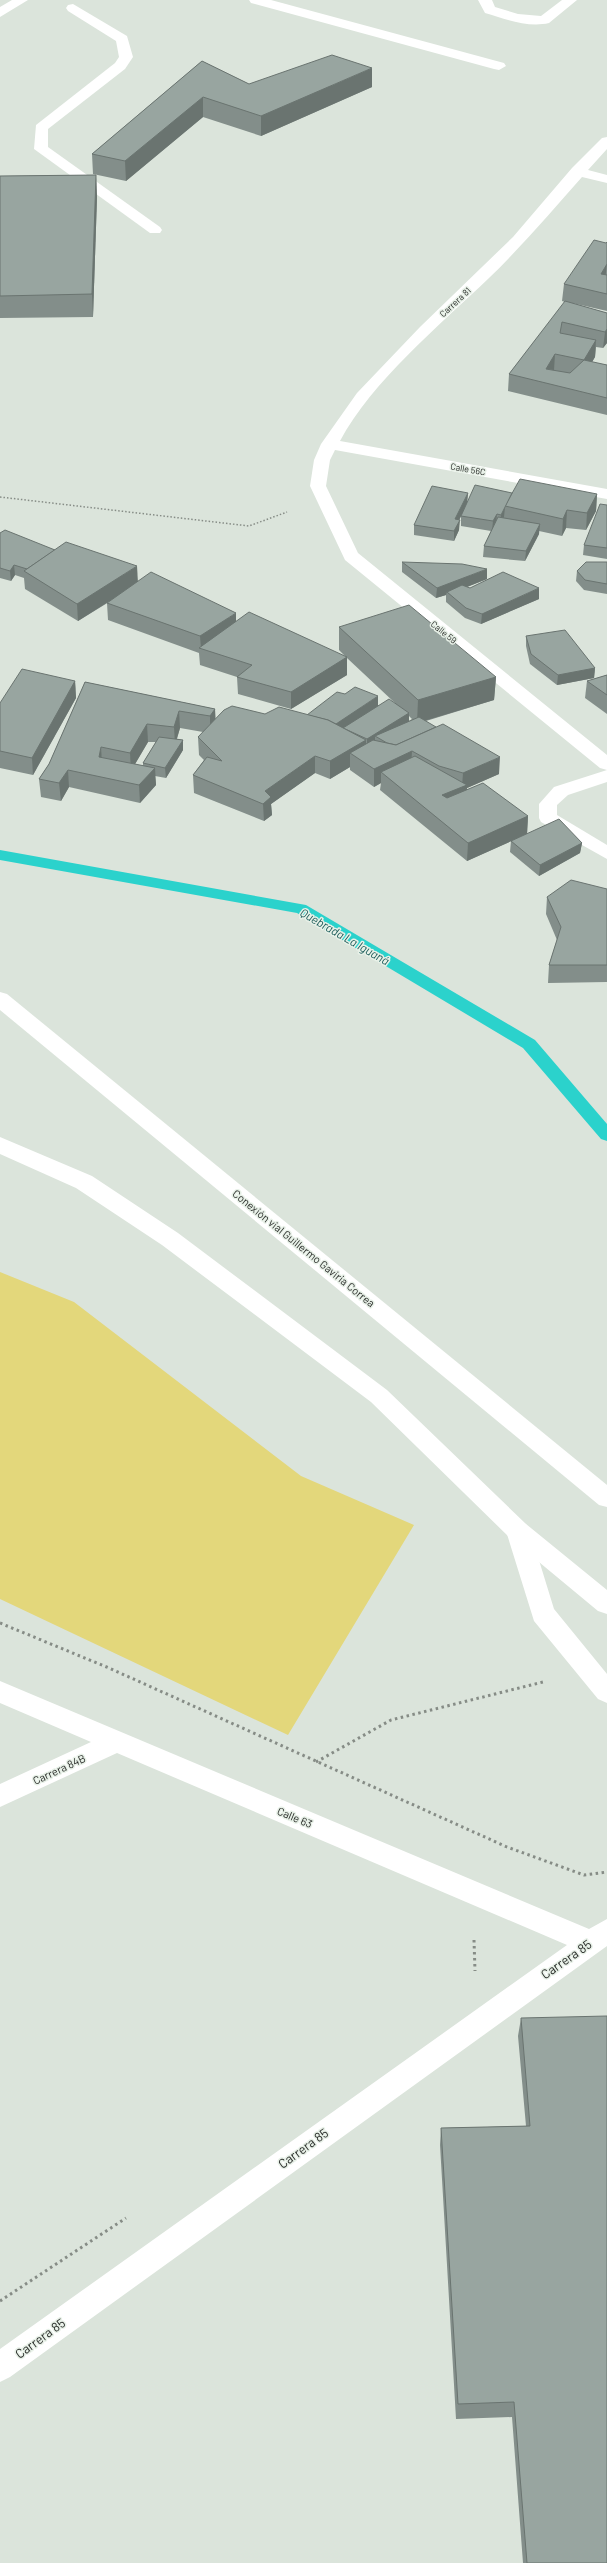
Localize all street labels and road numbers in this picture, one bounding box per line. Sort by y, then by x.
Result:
street label: Carrera 81 [437,285,473,319]
street label: Calle 56C [450,461,486,477]
street label: Calle 59 [429,618,459,646]
street label: Conexión vial Guillermo Gaviria Correa [230,1187,378,1309]
street label: Carrera 84B [31,1751,87,1787]
street label: Calle 63 [276,1804,314,1830]
street label: Carrera 85 [538,1936,595,1982]
street label: Carrera 85 [275,2124,331,2172]
street label: Carrera 85 [12,2314,68,2362]

